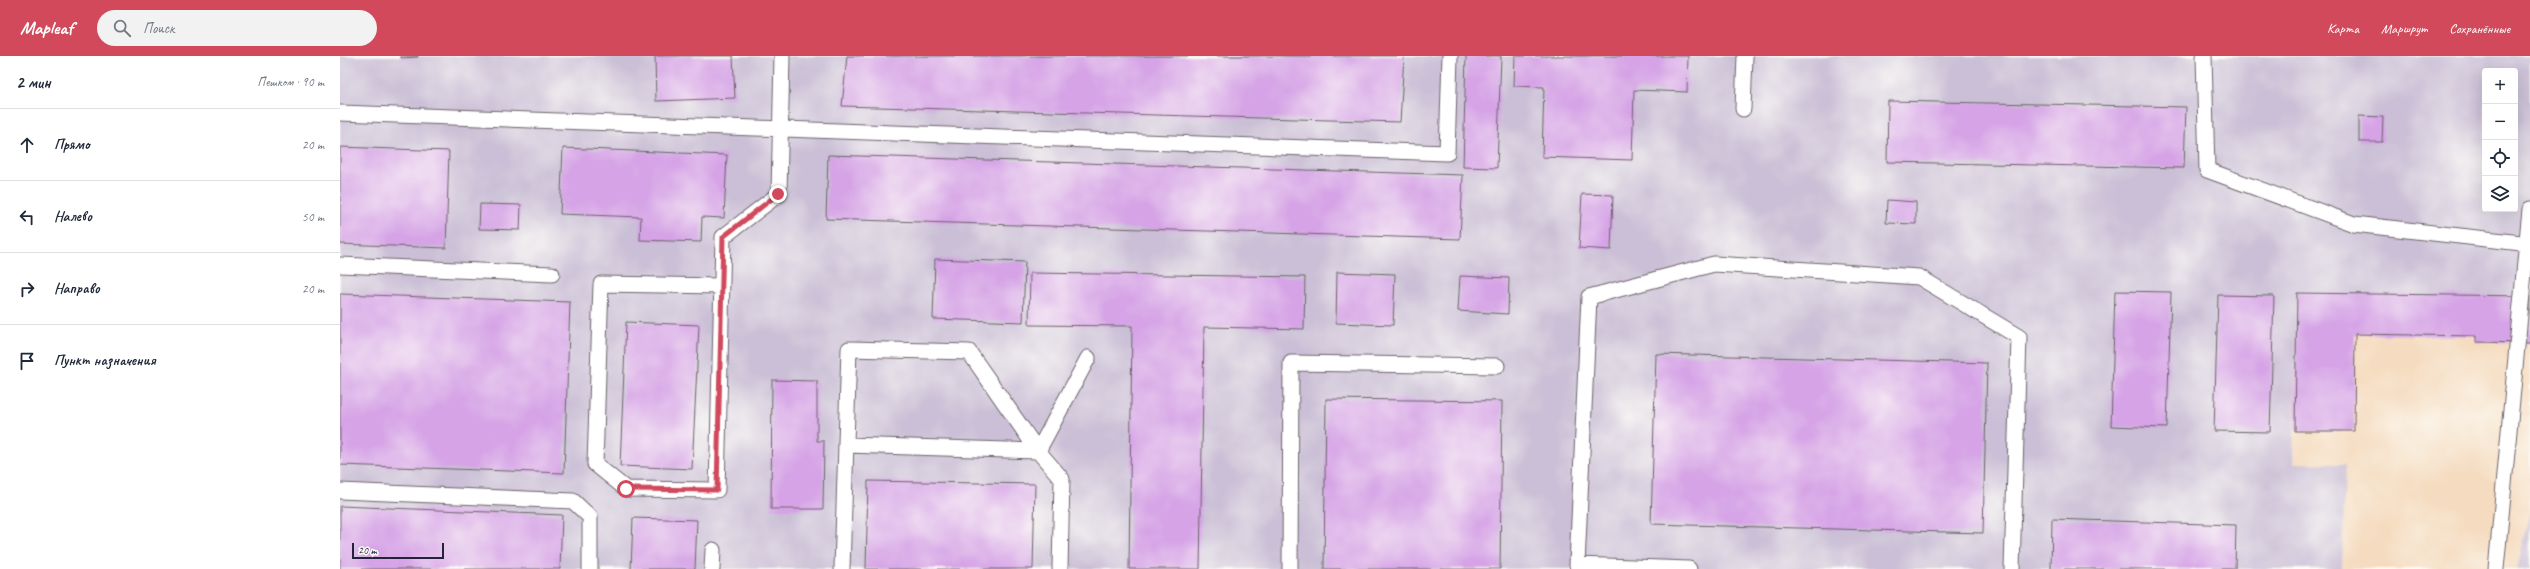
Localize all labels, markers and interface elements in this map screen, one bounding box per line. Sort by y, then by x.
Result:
search box [97,10,377,46]
text: Mapleaf [20,16,73,40]
icon: search [111,17,133,39]
text: Поиск [143,19,175,38]
text: Карта [2327,20,2359,37]
text: Маршрут [2381,20,2427,37]
text: Сохранённые [2449,20,2510,37]
map controls [2482,68,2518,212]
button: + [2482,68,2518,104]
text: 2 мин [16,72,51,93]
text: Пешком · 90 m [257,74,324,90]
button: − [2482,104,2518,140]
icon: ahead [16,134,38,156]
text: Прямо [54,135,90,154]
text: 20 m [302,137,324,153]
button: locate [2482,140,2518,176]
button: layers [2482,176,2518,212]
route end [769,185,787,203]
icon: left [16,206,38,228]
text: Налево [54,207,92,226]
text: 50 m [302,209,324,225]
icon: right [16,278,38,300]
text: Направо [54,279,100,298]
text: 20 m [302,281,324,297]
icon: arrive [16,350,38,372]
text: Пункт назначения [54,351,156,370]
route start [617,480,635,498]
scale bar [352,541,444,560]
text: 20 m [358,543,377,557]

